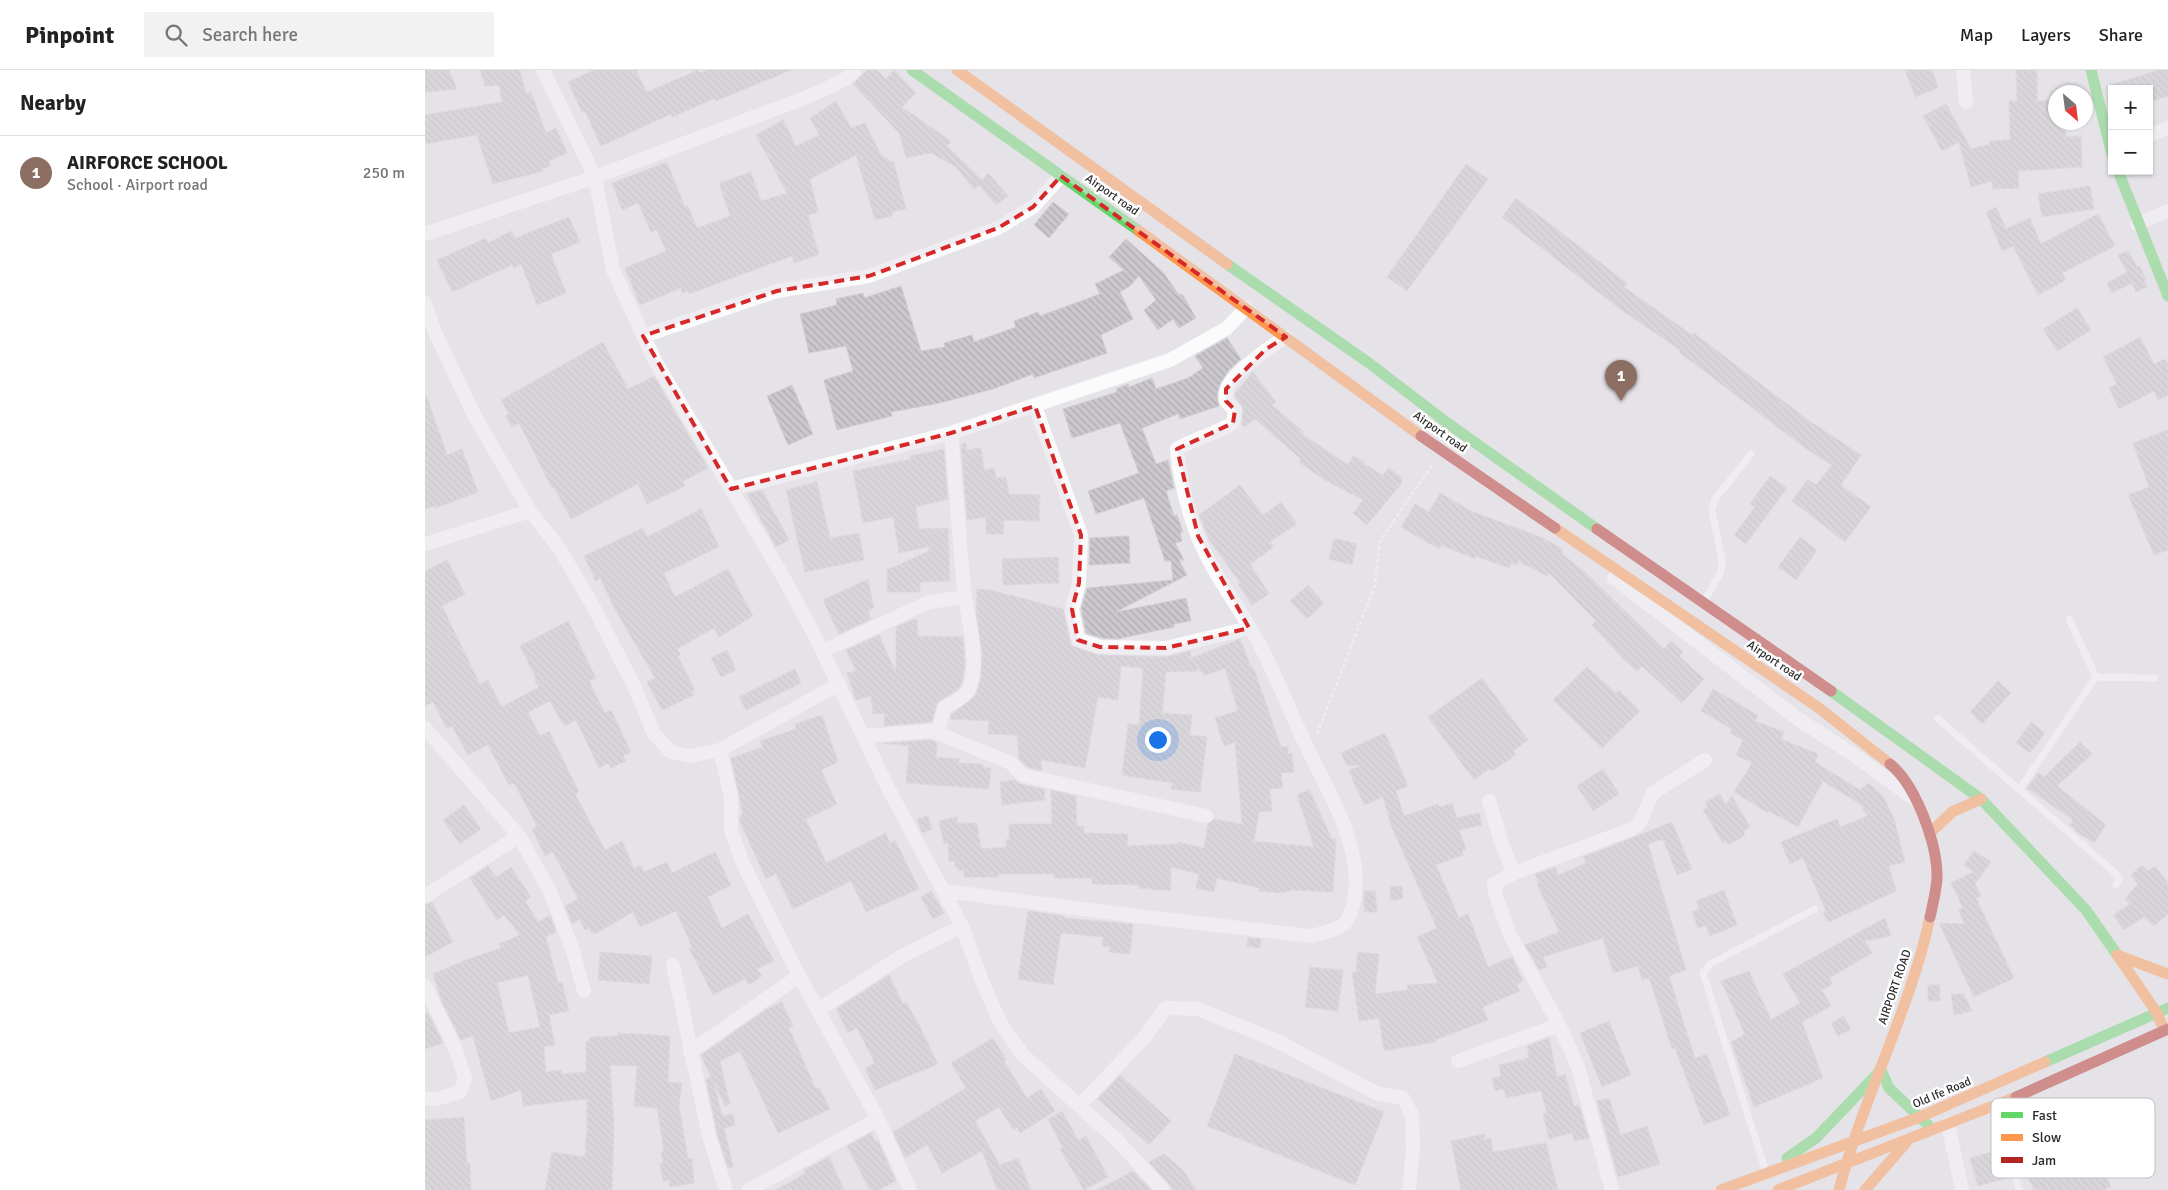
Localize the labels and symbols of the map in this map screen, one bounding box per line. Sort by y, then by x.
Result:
north arrow [2048,85,2093,130]
street label: Airport road [1082,171,1142,219]
pin: 1 [1605,360,1637,401]
street label: Airport road [1410,408,1470,456]
street label: Airport road [1744,637,1804,685]
your location [1145,727,1171,753]
street label: AIRPORT ROAD [1875,947,1915,1026]
street label: Old Ife Road [1910,1074,1974,1112]
legend [1991,1098,2155,1178]
text: Fast [2032,1107,2057,1124]
text: Slow [2032,1129,2061,1146]
text: Jam [2032,1152,2056,1169]

